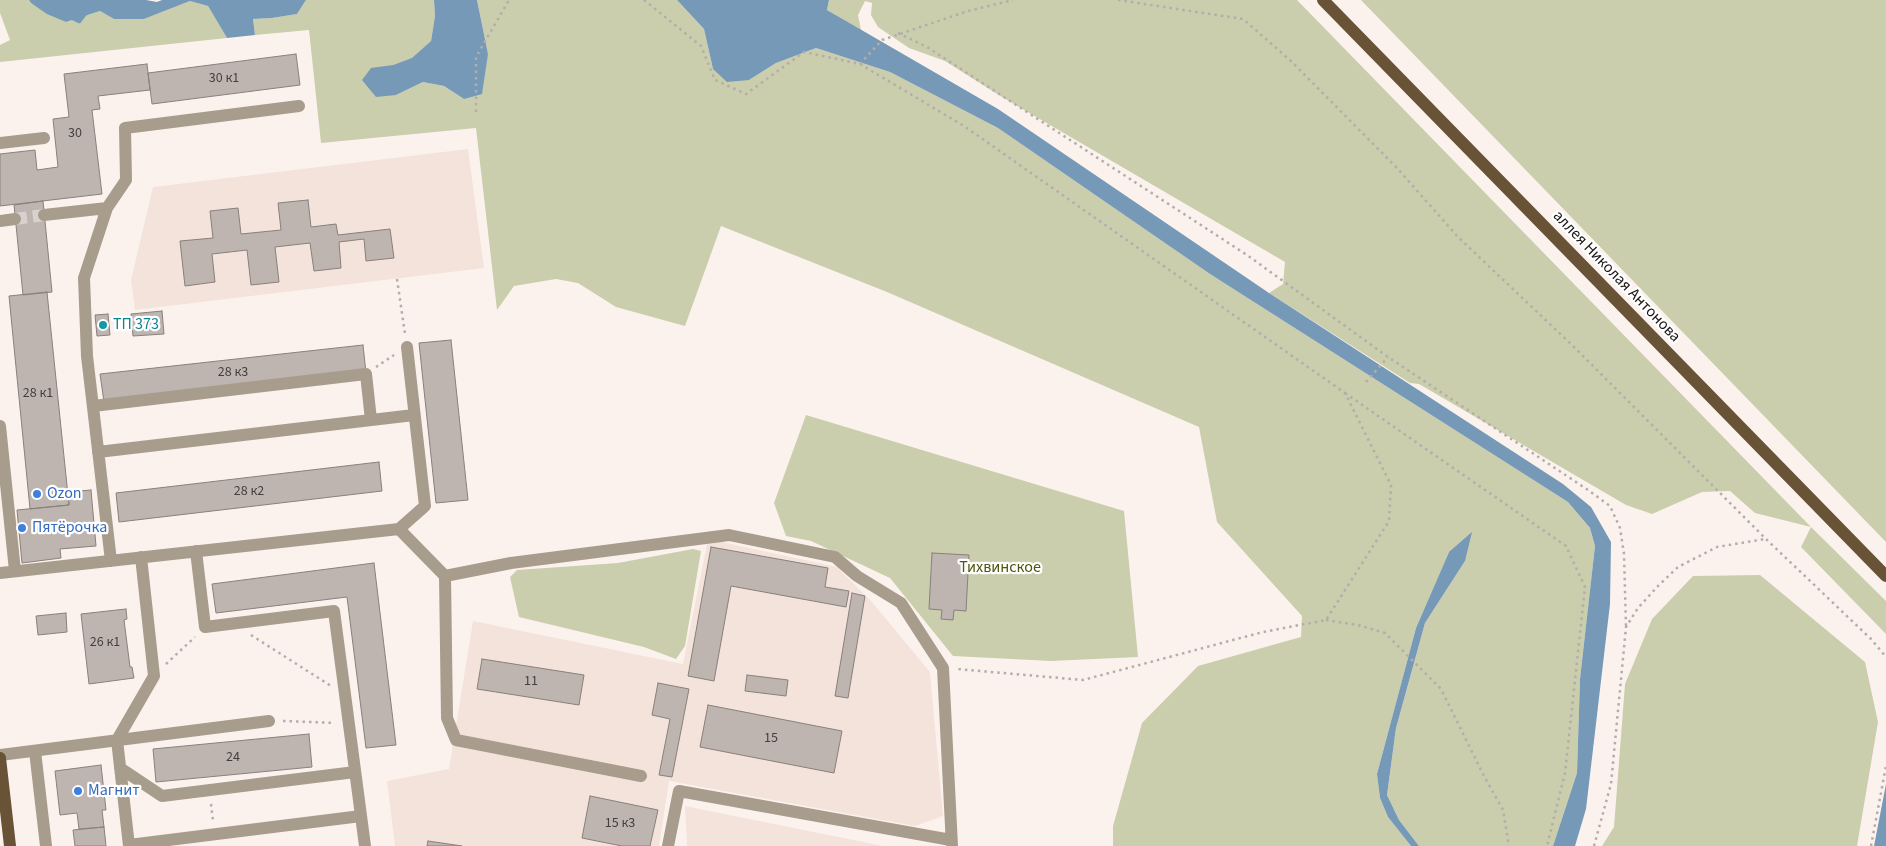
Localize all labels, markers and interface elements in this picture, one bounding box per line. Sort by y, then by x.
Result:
house number: 30 к1 [209,71,239,87]
house number: 30 [68,126,82,142]
street label: аллея Николая Антонова [1548,207,1684,347]
place label: ТП 373 [113,315,159,335]
marker: ТП 373 [97,319,109,331]
house number: 28 к3 [218,365,248,381]
house number: 28 к1 [23,386,53,402]
place label: Ozon [47,484,82,504]
house number: 28 к2 [234,484,264,500]
marker: Ozon [31,488,43,500]
place label: Пятёрочка [32,518,107,538]
marker: Пятёрочка [16,522,28,534]
park label: Тихвинское [959,558,1041,578]
house number: 26 к1 [90,635,120,651]
house number: 11 [524,674,538,690]
house number: 15 [764,731,778,747]
house number: 24 [226,750,240,766]
place label: Магнит [88,781,140,801]
marker: Магнит [72,785,84,797]
house number: 15 к3 [605,816,635,832]

